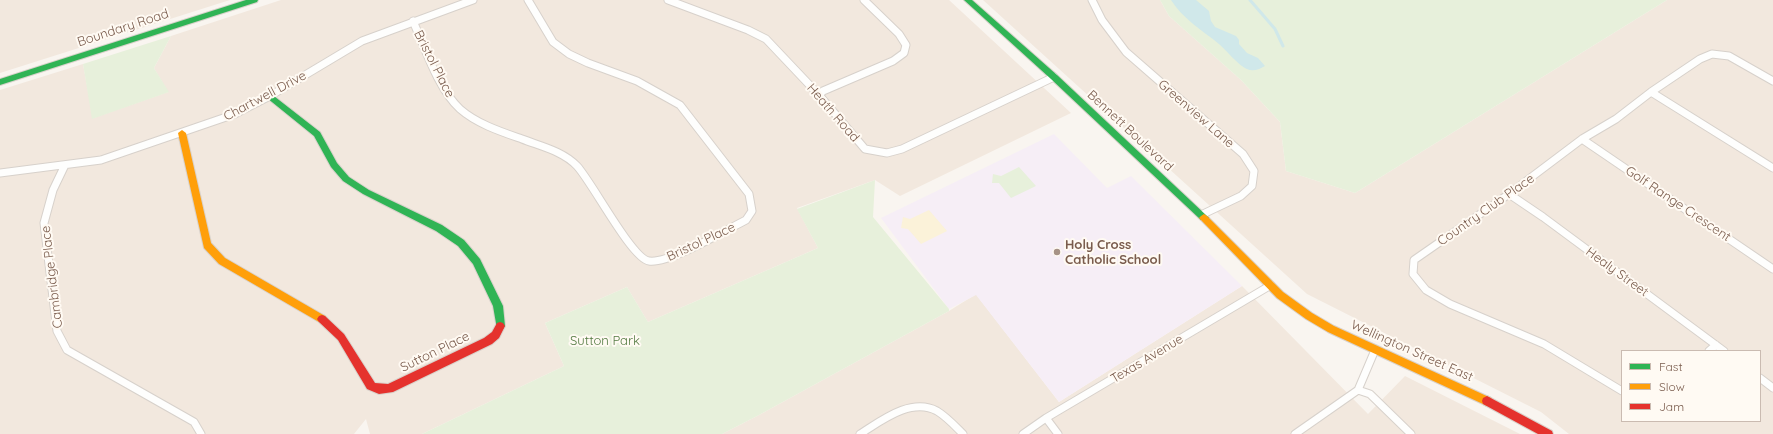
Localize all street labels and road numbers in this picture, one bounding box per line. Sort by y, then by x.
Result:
street label: Boundary Road [75,6,171,50]
street label: Bristol Place [410,28,458,100]
street label: Chartwell Drive [221,68,309,124]
street label: Greenview Lane [1155,77,1237,151]
street label: Heath Road [803,81,863,145]
street label: Bennett Boulevard [1084,87,1176,175]
street label: Golf Range Crescent [1622,163,1734,245]
street label: Country Club Place [1435,171,1537,249]
street label: Bristol Place [664,219,738,265]
street label: Cambridge Place [38,225,66,329]
street label: Healy Street [1583,244,1651,300]
street label: Wellington Street East [1348,317,1476,385]
street label: Sutton Place [398,329,472,375]
street label: Texas Avenue [1108,331,1186,387]

